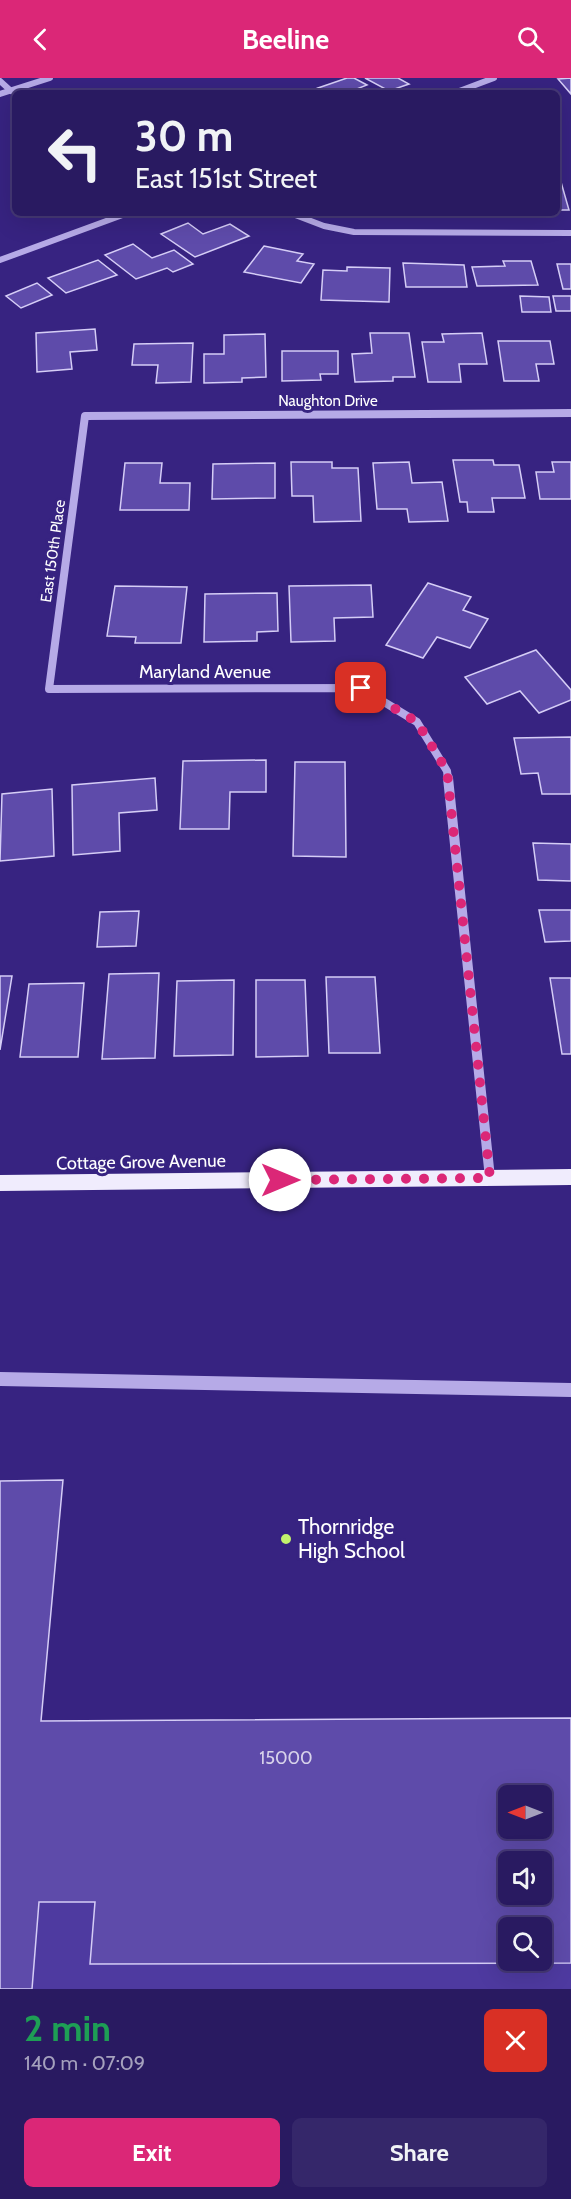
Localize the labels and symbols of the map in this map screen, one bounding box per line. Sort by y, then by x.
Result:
street label: Naughton Drive [278,392,378,410]
street label: East 150th Place [37,498,69,604]
street label: Maryland Avenue [139,661,271,683]
pin [335,662,386,713]
position arrow [248,1148,312,1212]
street label: Cottage Grove Avenue [56,1150,226,1174]
place label: Thornridge High School [298,1514,405,1563]
marker: Thornridge High School [279,1532,293,1546]
house number: 15000 [259,1747,313,1769]
north arrow [498,1785,552,1839]

